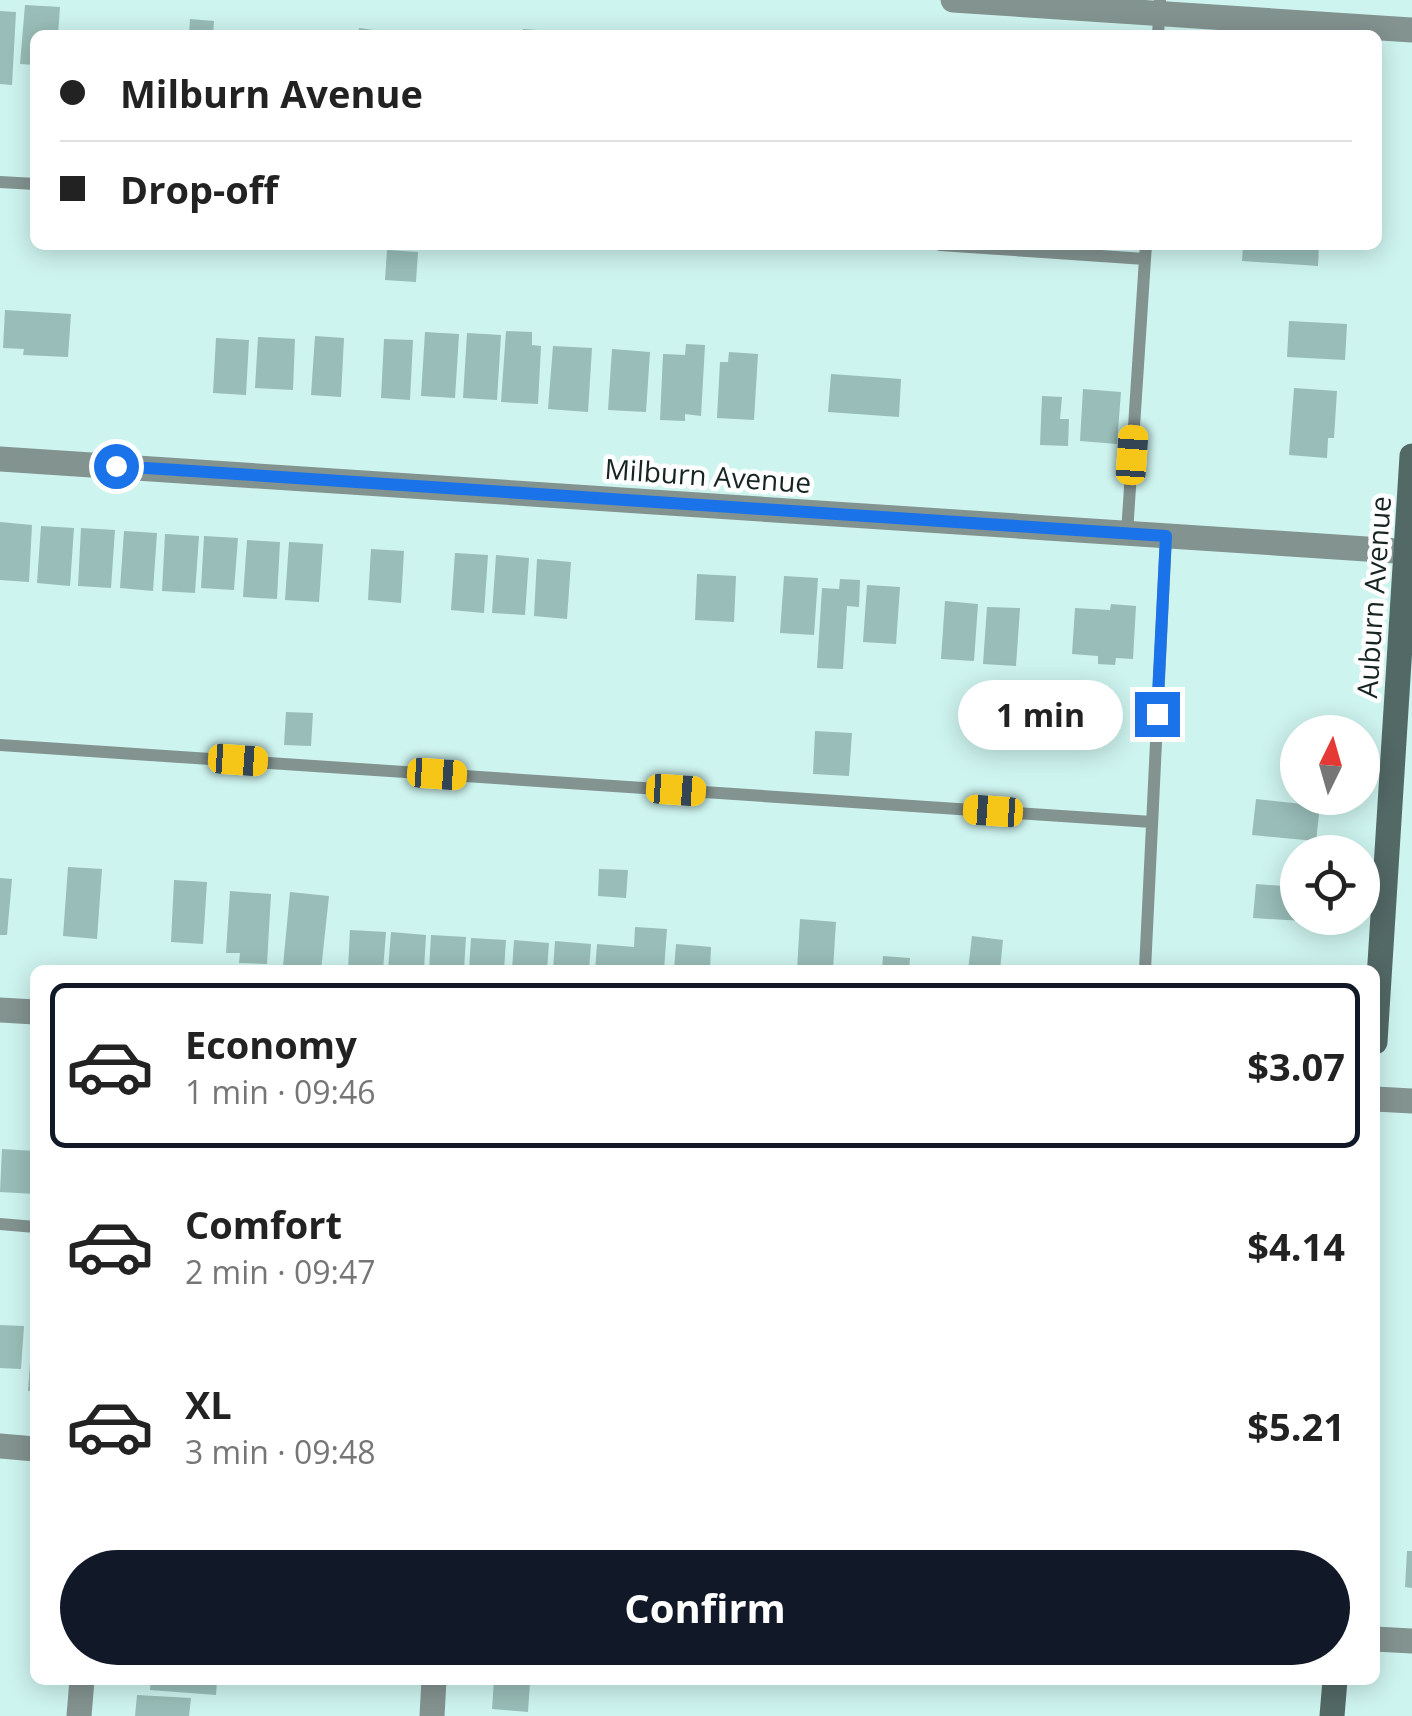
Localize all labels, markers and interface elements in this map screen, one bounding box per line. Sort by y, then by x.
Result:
text: Milburn Avenue [120,67,423,119]
text: Drop-off [120,163,278,215]
car [1115,424,1149,486]
route start [94,444,139,489]
street label: Milburn Avenue [603,449,813,501]
street label: Auburn Avenue [1347,495,1399,699]
callout: 1 min [957,679,1122,749]
route end [1135,692,1180,737]
text: 1 min [996,693,1085,736]
north arrow [1280,715,1380,815]
map controls [1280,715,1380,935]
car [207,743,269,777]
car [406,757,468,791]
car [645,773,707,807]
car [962,794,1024,828]
button: locate [1280,835,1380,935]
text: Economy [185,1018,357,1070]
icon: car [65,1021,155,1111]
text: $3.07 [1247,1040,1345,1092]
text: 1 min · 09:46 [185,1070,376,1113]
text: Comfort [185,1198,342,1250]
icon: car [65,1201,155,1291]
text: $4.14 [1247,1220,1345,1272]
text: 2 min · 09:47 [185,1250,376,1293]
text: XL [185,1378,232,1430]
icon: car [65,1381,155,1471]
text: $5.21 [1247,1400,1345,1452]
text: 3 min · 09:48 [185,1430,376,1473]
button: Confirm [60,1550,1350,1665]

